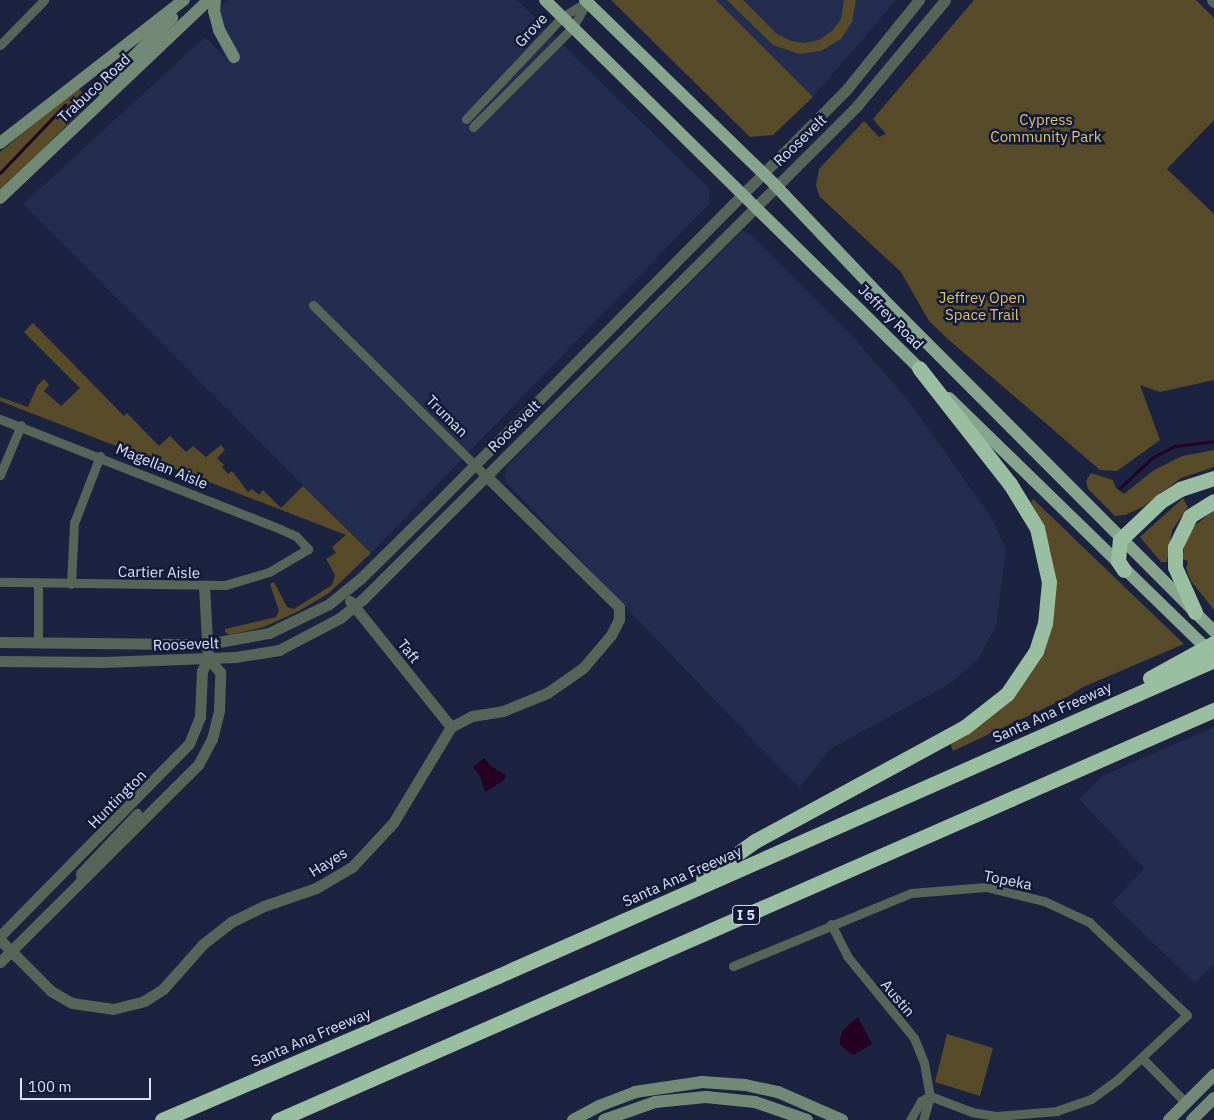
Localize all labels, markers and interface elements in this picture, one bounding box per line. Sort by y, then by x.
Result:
street label: Grove [511,9,551,51]
street label: Trabuco Road [54,50,134,126]
street label: Roosevelt [770,110,830,170]
park label: Cypress Community Park [990,110,1102,145]
street label: Jeffrey Road [855,281,927,353]
park label: Jeffrey Open Space Trail [939,288,1025,323]
street label: Truman [422,391,472,441]
street label: Roosevelt [484,396,544,456]
street label: Magellan Aisle [113,439,211,493]
street label: Cartier Aisle [118,562,200,582]
street label: Roosevelt [153,634,219,654]
street label: Taft [394,635,424,667]
street label: Santa Ana Freeway [990,678,1114,746]
street label: Huntington [84,766,150,832]
street label: Santa Ana Freeway [620,842,744,910]
street label: Hayes [306,843,350,881]
street label: Topeka [982,867,1034,893]
road number: I 5 [731,904,761,926]
street label: Austin [877,976,919,1020]
street label: Santa Ana Freeway [248,1004,374,1070]
scale bar [22,1068,154,1100]
text: 100 m [28,1077,72,1096]

